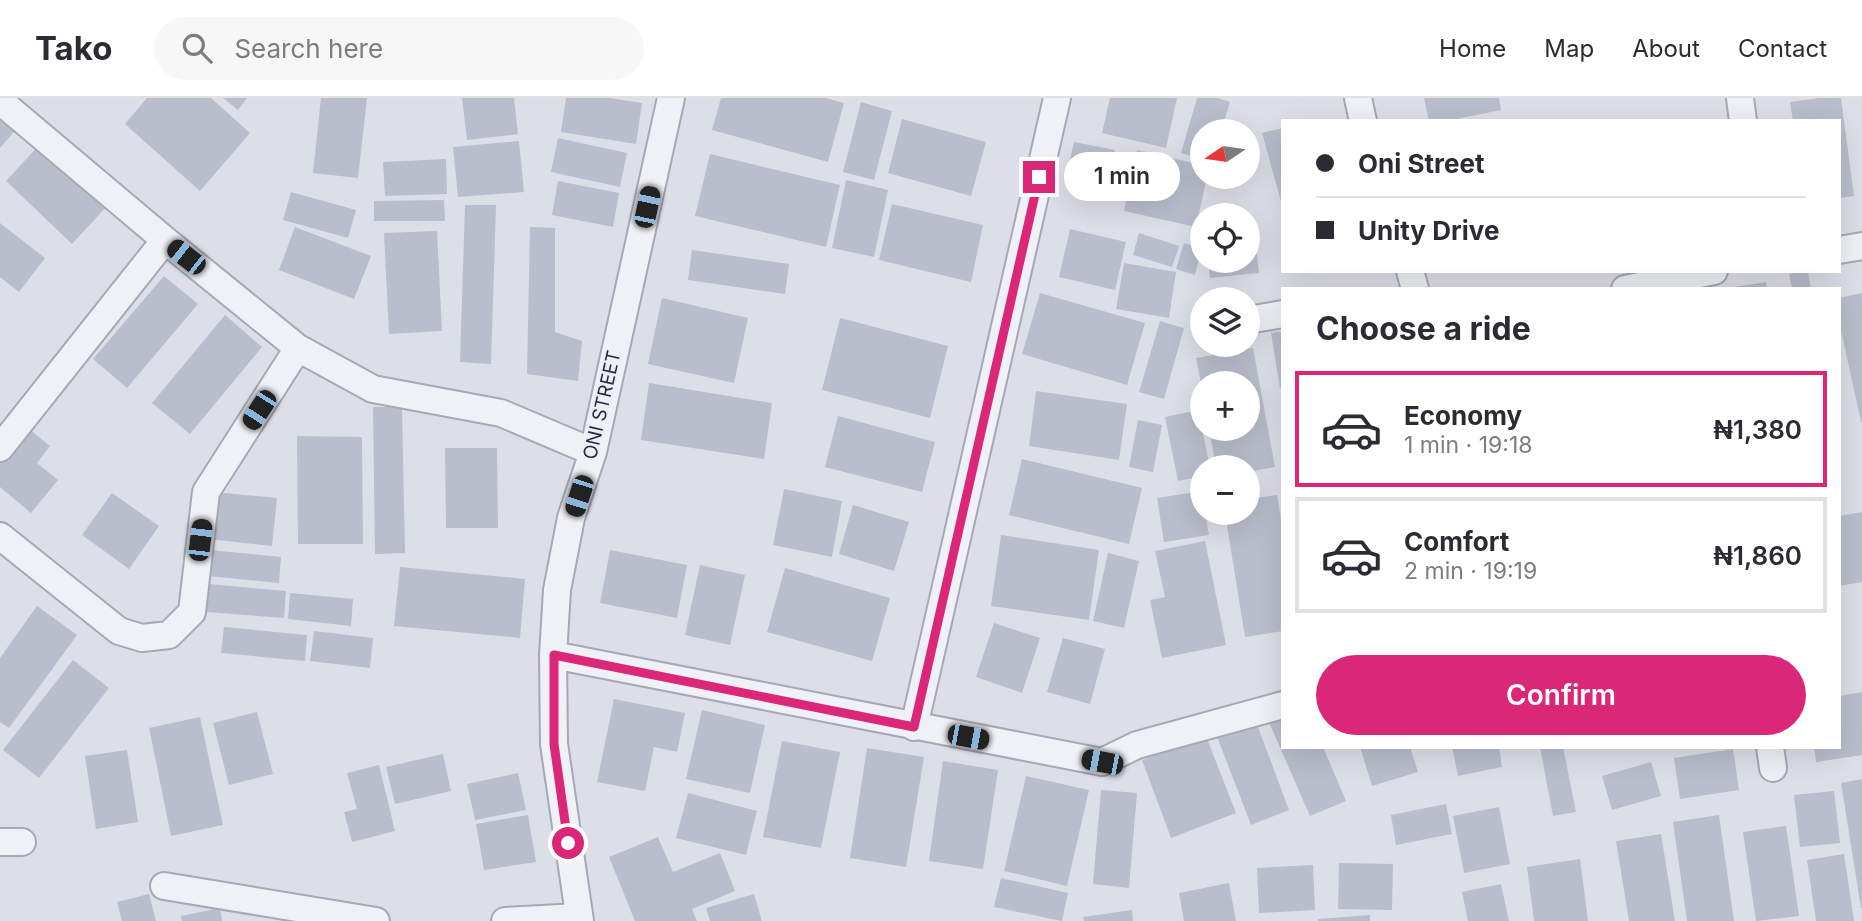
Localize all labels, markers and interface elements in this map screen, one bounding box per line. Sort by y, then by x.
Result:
search box [154,17,644,80]
text: Tako [35,28,112,68]
icon: search [178,29,216,67]
text: Search here [234,33,383,64]
text: Home [1439,34,1506,63]
text: Map [1544,34,1594,63]
text: About [1632,34,1700,63]
text: Contact [1738,34,1827,63]
north arrow [1190,119,1260,189]
map controls [1190,119,1260,525]
text: Oni Street [1358,148,1484,179]
callout: 1 min [1064,153,1179,202]
route end [1023,161,1055,193]
text: 1 min [1094,162,1150,190]
car [633,184,662,230]
button: locate [1190,203,1260,273]
text: Unity Drive [1358,215,1499,246]
car [163,236,210,278]
button: layers [1190,287,1260,357]
text: Choose a ride [1316,309,1531,348]
street label: ONI STREET [578,348,626,462]
button: + [1190,371,1260,441]
car [239,387,280,433]
icon: car [1320,398,1383,461]
text: Economy [1404,400,1522,431]
text: ₦1,380 [1713,414,1802,445]
text: 1 min · 19:18 [1404,431,1533,459]
button: − [1190,455,1260,525]
car [563,473,596,519]
car [188,518,213,562]
icon: car [1320,524,1383,587]
text: Comfort [1404,526,1509,557]
text: ₦1,860 [1713,540,1802,571]
text: 2 min · 19:19 [1404,557,1537,585]
button: Confirm [1316,655,1806,735]
car [946,723,991,751]
car [1080,748,1125,776]
route start [552,827,584,859]

